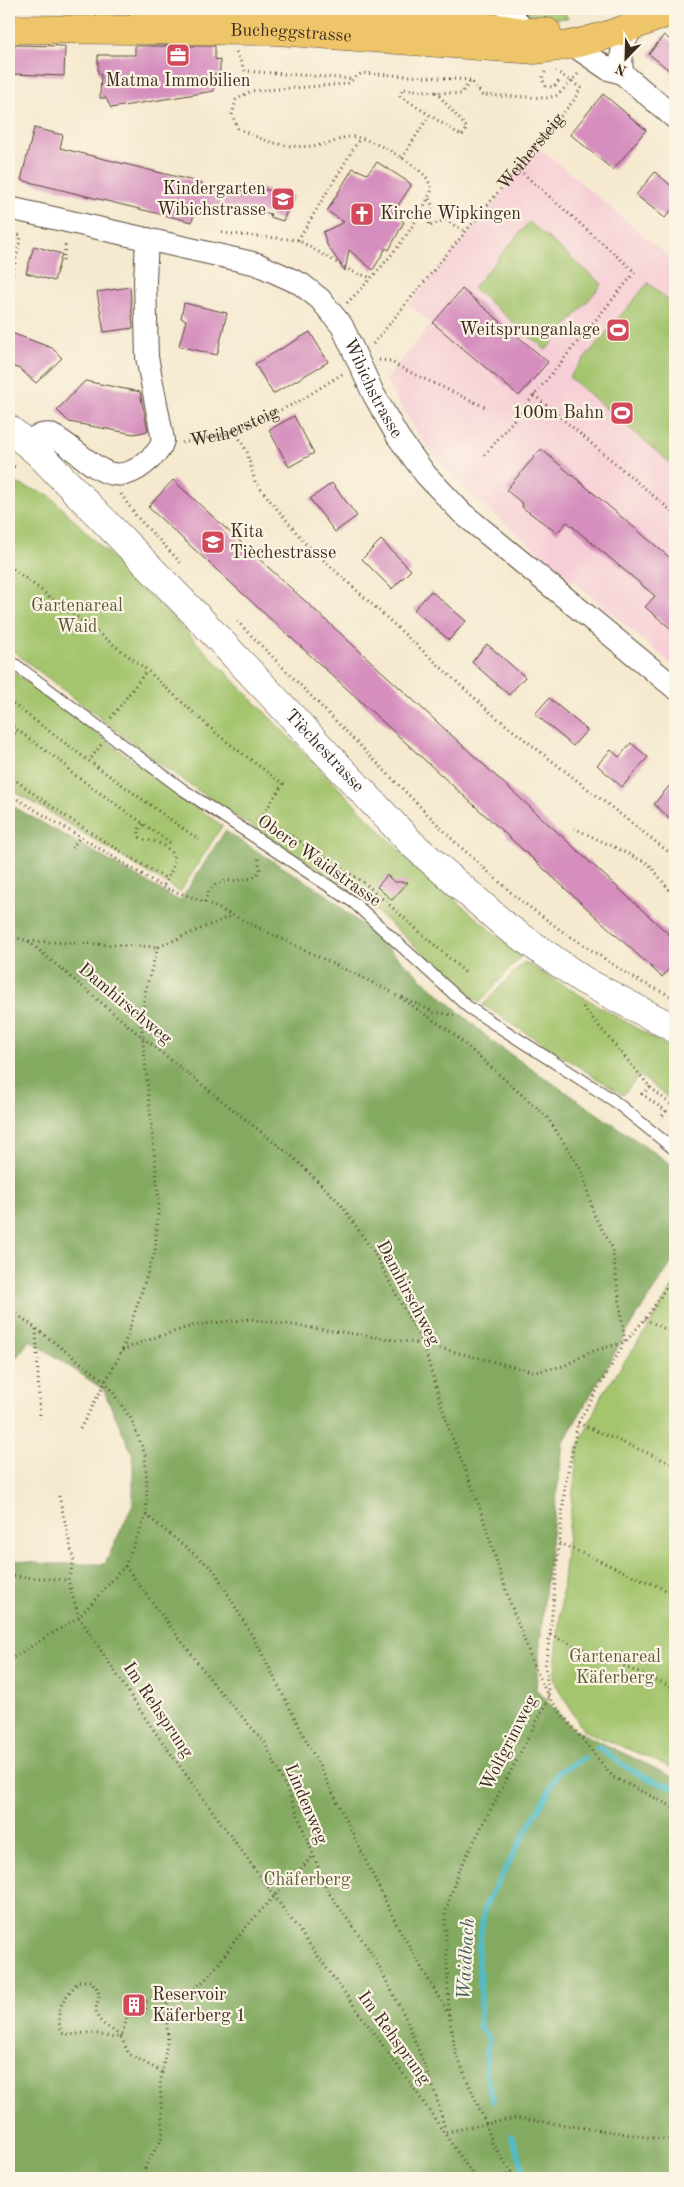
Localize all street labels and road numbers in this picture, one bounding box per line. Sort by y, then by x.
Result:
street label: Bucheggstrasse [230,22,352,46]
street label: Weihersteig [495,110,568,193]
street label: Wibichstrasse [340,336,406,441]
street label: Weihersteig [189,403,282,450]
street label: Tièchestrasse [281,706,367,796]
street label: Obere Waidstrasse [254,812,384,910]
street label: Damhirschweg [75,960,175,1048]
street label: Damhirschweg [373,1238,443,1349]
street label: Im Rehsprung [120,1659,197,1761]
street label: Wolfgrimweg [477,1692,541,1794]
street label: Lindenweg [281,1761,331,1847]
street label: Im Rehsprung [354,1988,434,2088]

